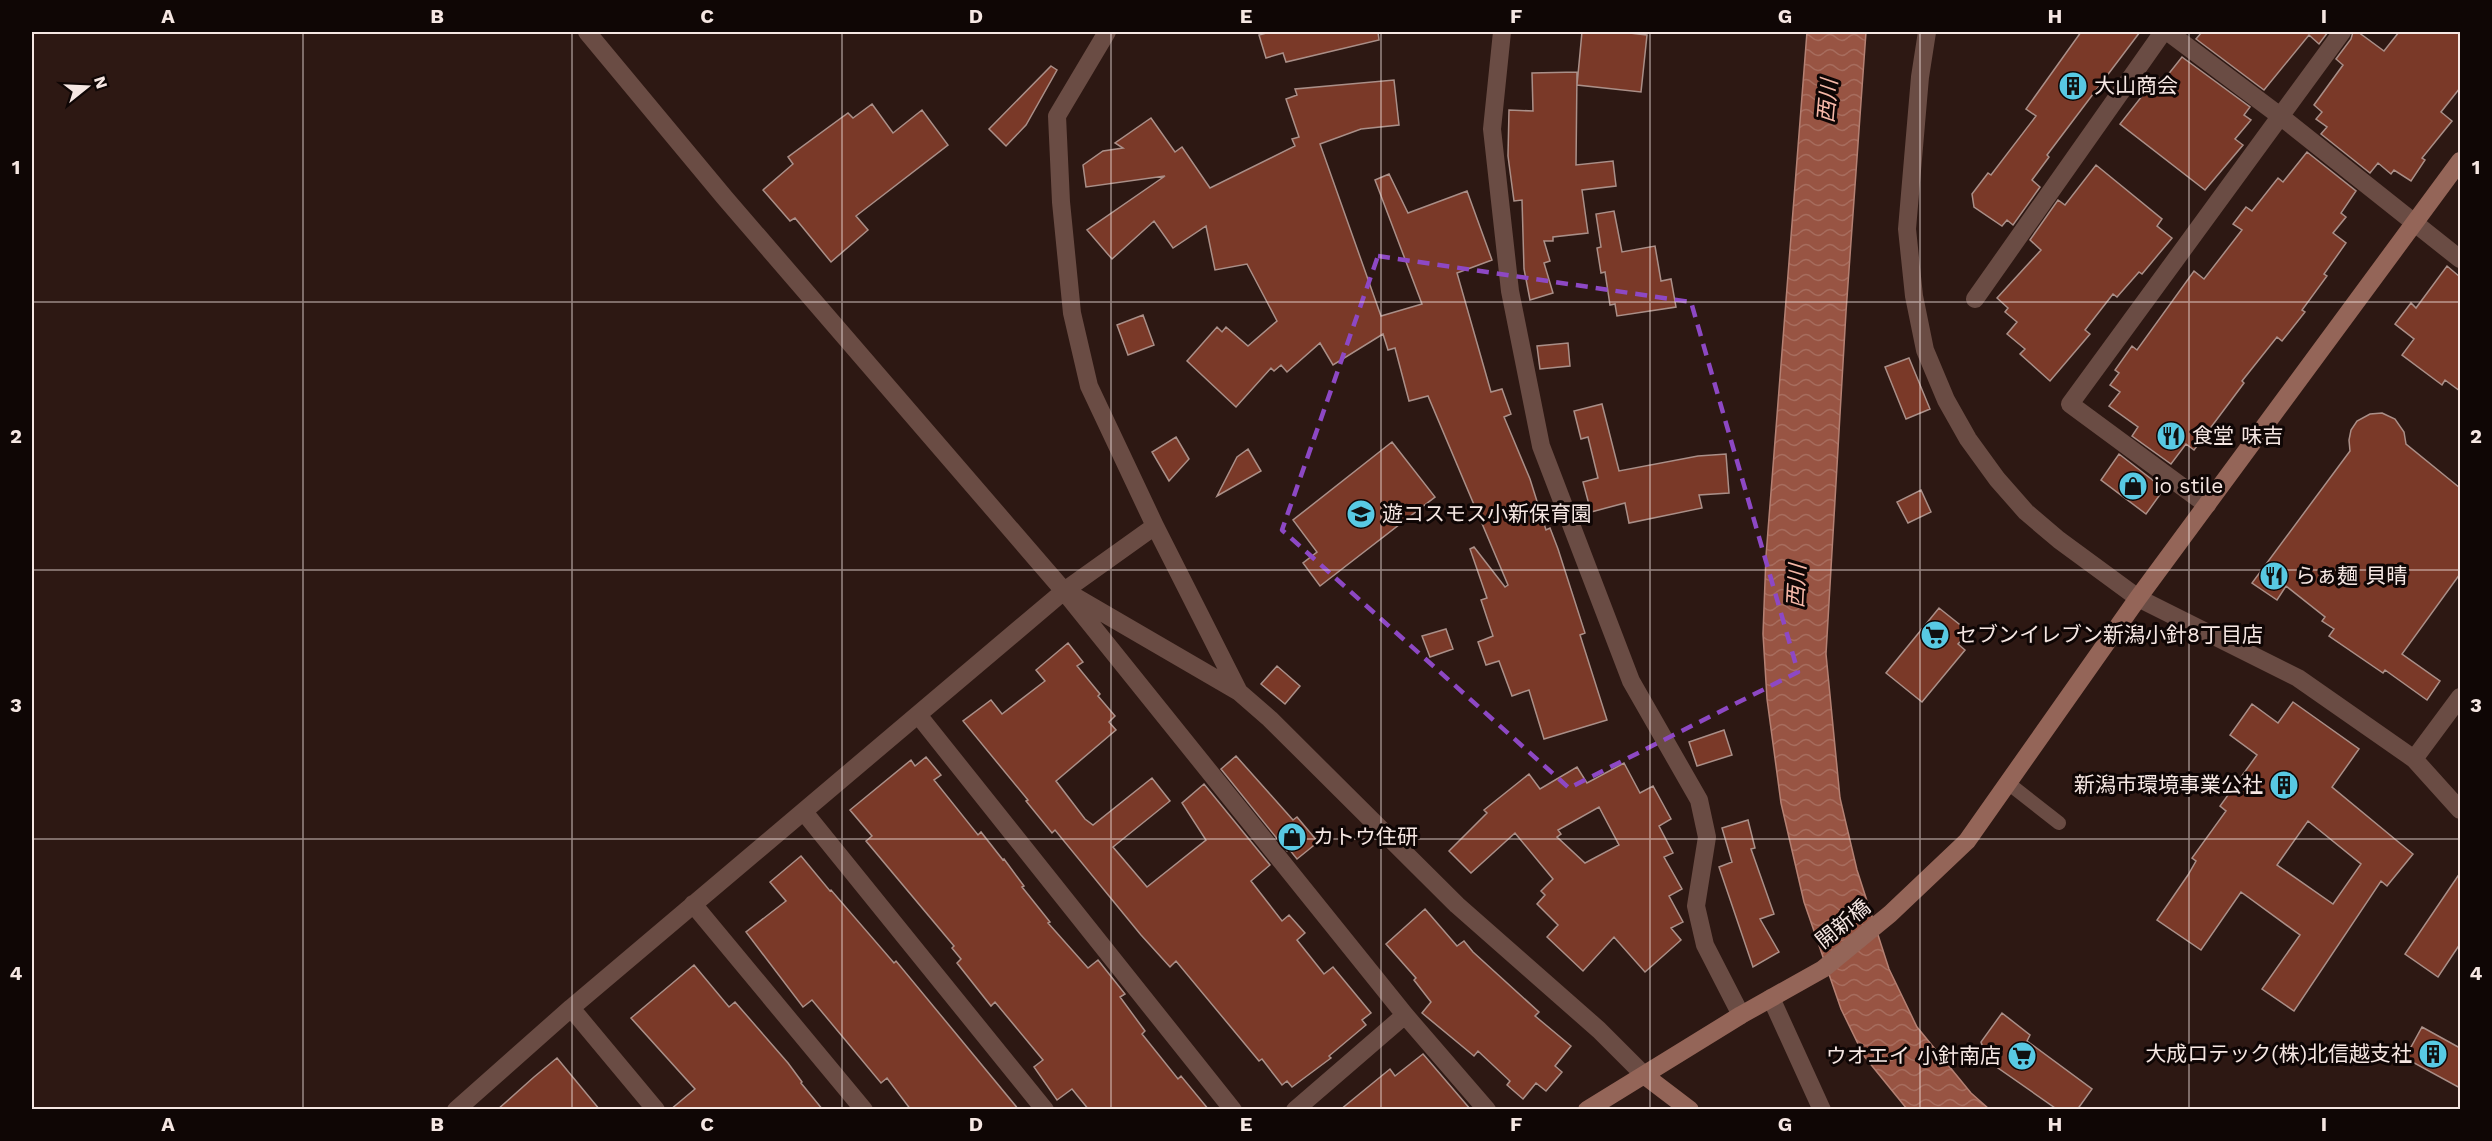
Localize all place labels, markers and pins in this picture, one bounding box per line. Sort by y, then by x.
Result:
building icon: 大山商会 [2057,70,2089,102]
place label: 大山商会 [2094,73,2178,98]
restaurant icon: 食堂 味吉 [2155,420,2187,452]
place label: 食堂 味吉 [2192,423,2283,448]
shop icon: io stile [2117,470,2149,502]
place label: io stile [2154,473,2223,498]
school or university icon: 遊コスモス小新保育園 [1345,498,1377,530]
place label: 遊コスモス小新保育園 [1382,501,1592,526]
restaurant icon: らぁ麺 貝晴 [2258,560,2290,592]
place label: らぁ麺 貝晴 [2295,563,2407,588]
supermarket icon: セブンイレブン新潟小針8丁目店 [1919,619,1951,651]
place label: セブンイレブン新潟小針8丁目店 [1956,622,2263,647]
building icon: 新潟市環境事業公社 [2268,769,2300,801]
place label: 新潟市環境事業公社 [2074,772,2263,797]
shop icon: カトウ住研 [1276,821,1308,853]
place label: カトウ住研 [1313,824,1418,849]
building icon: 大成ロテック(株)北信越支社 [2417,1038,2449,1070]
supermarket icon: ウオエイ 小針南店 [2006,1040,2038,1072]
place label: 大成ロテック(株)北信越支社 [2145,1041,2412,1066]
place label: ウオエイ 小針南店 [1826,1043,2001,1068]

